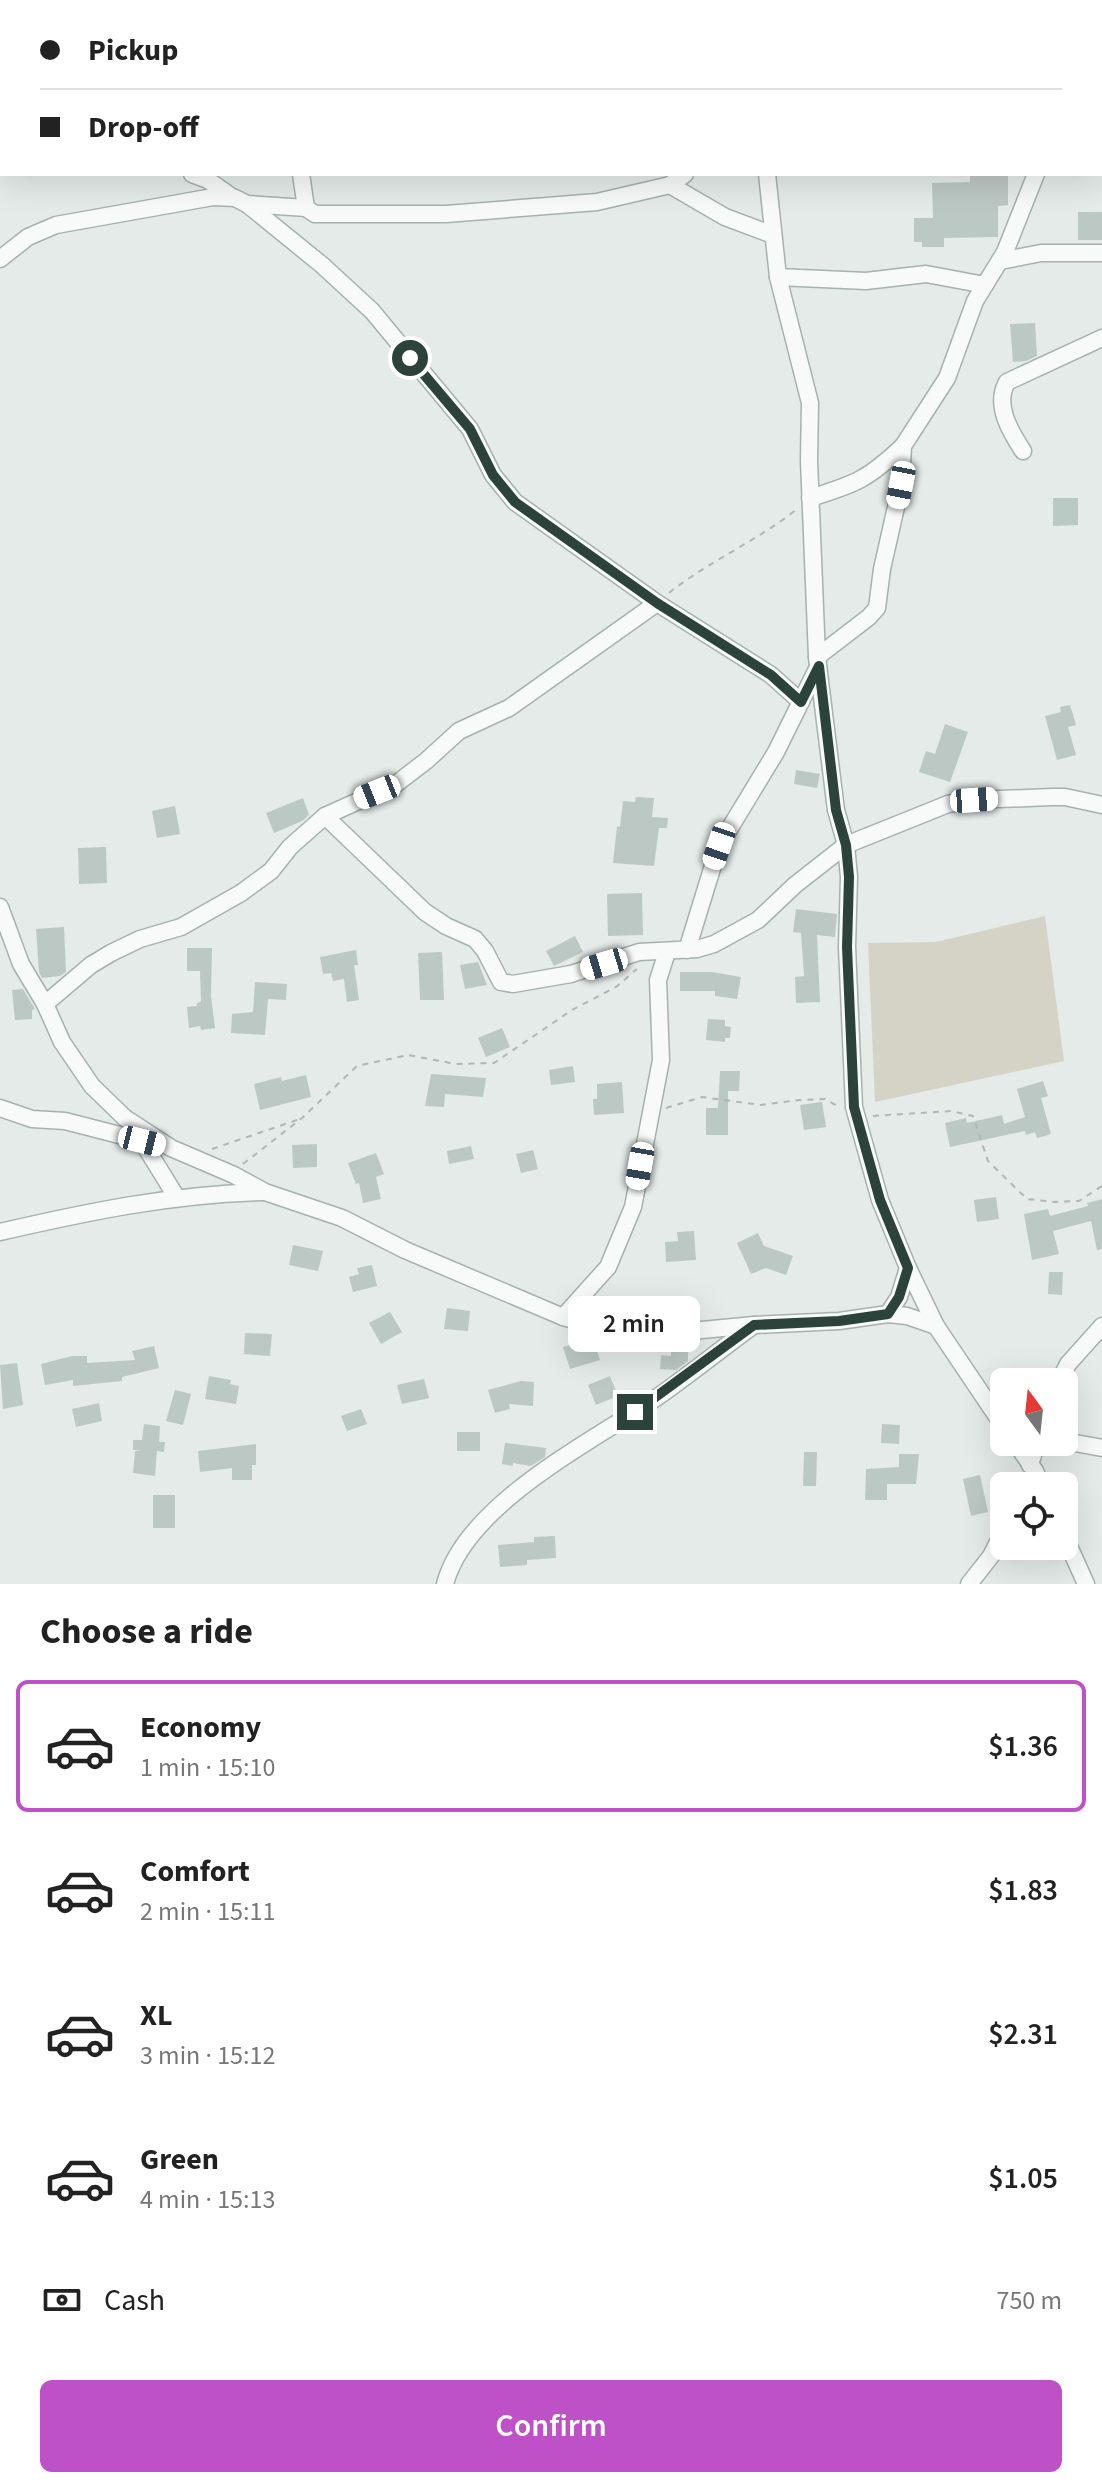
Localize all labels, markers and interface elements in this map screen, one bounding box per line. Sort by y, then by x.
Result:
text: Pickup [88,29,178,72]
text: Drop-off [88,106,199,149]
route start [392,340,428,376]
car [885,459,917,511]
car [350,772,404,812]
car [949,786,999,814]
car [700,819,738,873]
car [578,946,630,982]
car [116,1124,168,1158]
car [624,1140,656,1192]
callout: 2 min [569,1296,701,1352]
text: 2 min [603,1305,665,1342]
north arrow [990,1368,1078,1456]
map controls [990,1368,1078,1560]
route end [617,1394,653,1430]
button: locate [990,1472,1078,1560]
text: Choose a ride [40,1606,253,1657]
text: Economy [140,1706,261,1749]
icon: car [44,1710,116,1782]
text: $1.36 [988,1725,1058,1768]
text: 1 min · 15:10 [140,1749,275,1786]
text: Comfort [140,1850,250,1893]
icon: car [44,1854,116,1926]
text: $1.83 [988,1869,1058,1912]
text: 2 min · 15:11 [140,1893,275,1930]
text: XL [140,1994,173,2037]
icon: car [44,1998,116,2070]
text: $2.31 [988,2013,1058,2056]
text: 3 min · 15:12 [140,2037,275,2074]
text: Green [140,2138,219,2181]
icon: car [44,2142,116,2214]
text: $1.05 [988,2157,1058,2200]
text: 4 min · 15:13 [140,2181,275,2218]
icon: cash [40,2278,84,2322]
text: Cash [104,2279,165,2322]
text: 750 m [996,2282,1062,2319]
button: Confirm [40,2380,1062,2472]

